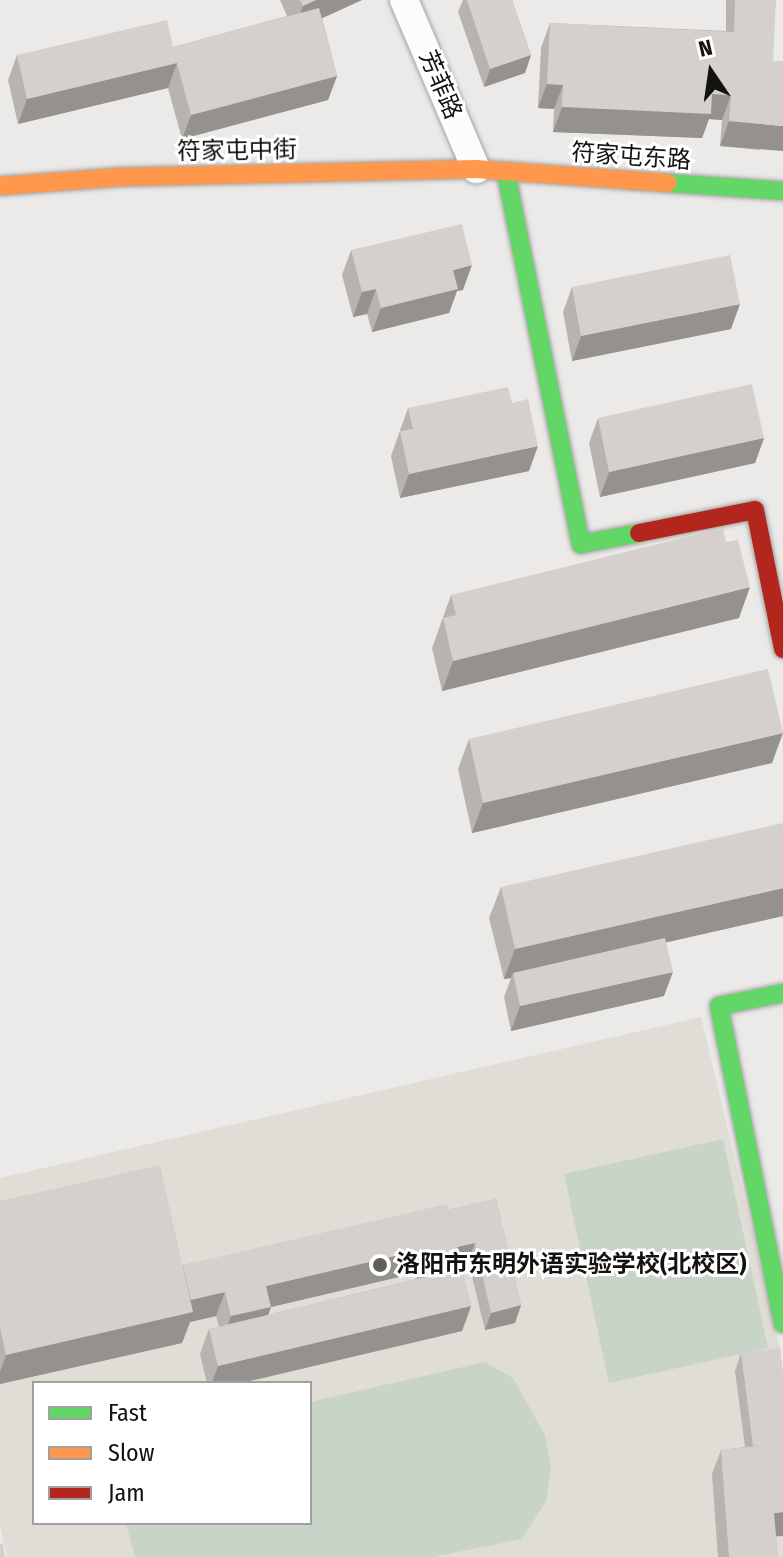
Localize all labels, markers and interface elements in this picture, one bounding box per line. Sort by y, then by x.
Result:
north arrow [671,32,751,112]
text: N [696,33,715,63]
street label: 芳菲路 [413,46,467,124]
street label: 符家屯中街 [177,136,297,166]
street label: 符家屯东路 [570,138,692,176]
place label: 洛阳市东明外语实验学校(北校区) [396,1251,746,1279]
marker: 洛阳市东明外语实验学校(北校区) [371,1256,389,1274]
legend [32,1381,312,1525]
text: Fast [108,1399,147,1427]
text: Slow [108,1439,154,1467]
text: Jam [108,1479,145,1507]

